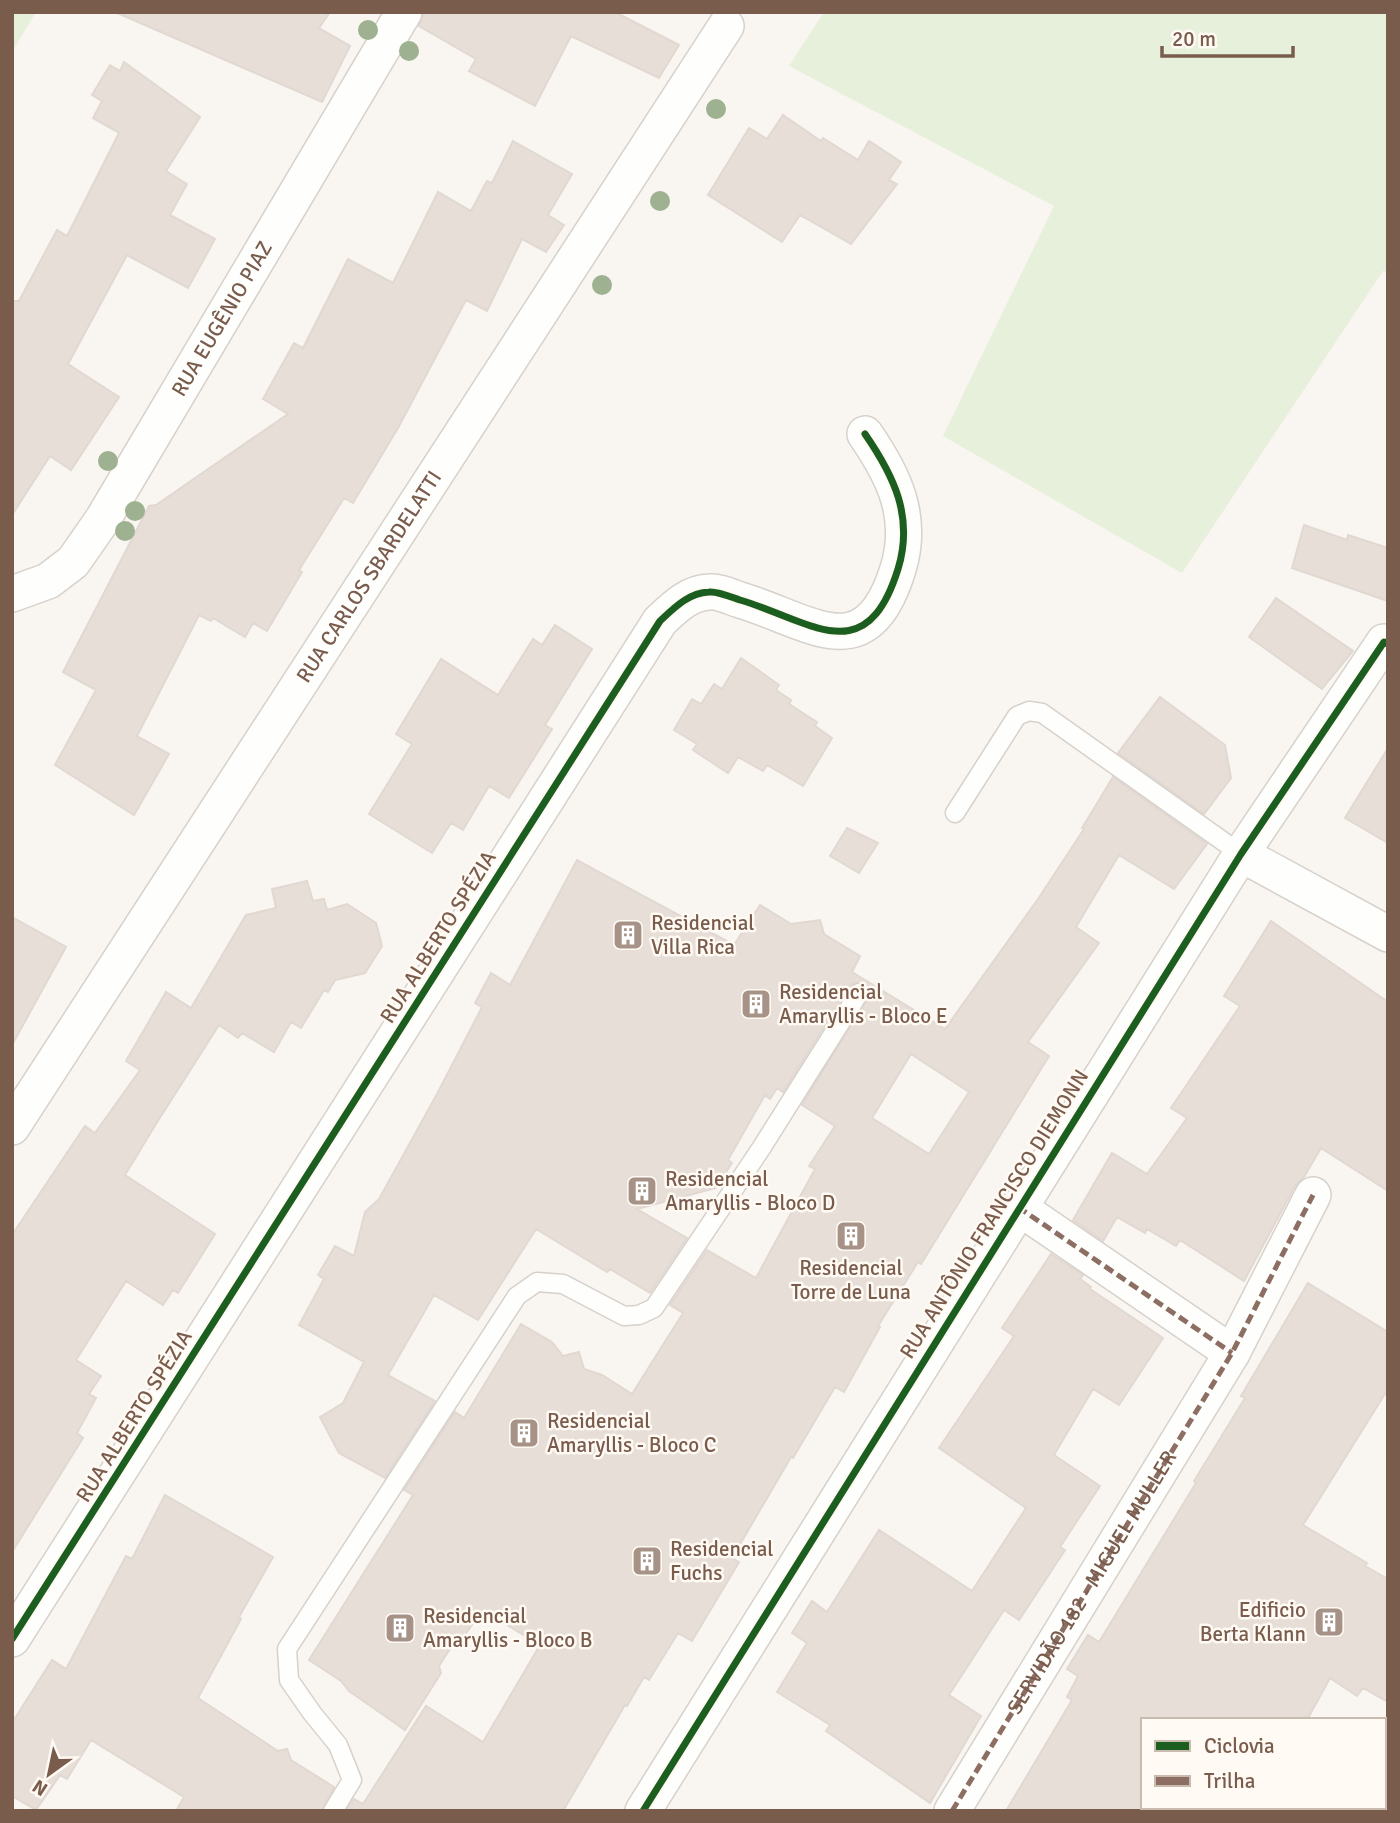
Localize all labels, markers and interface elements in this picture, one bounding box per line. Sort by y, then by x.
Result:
scale bar [1162,14,1293,58]
text: 20 m [1172,26,1216,52]
street label: RUA EUGÊNIO PIAZ [166,236,278,401]
street label: RUA CARLOS SBARDELATTI [291,466,447,687]
street label: RUA ALBERTO SPÉZIA [374,846,502,1028]
place label: Residencial Villa Rica [651,910,754,960]
building icon: Residencial Villa Rica [611,918,645,952]
place label: Residencial Amaryllis - Bloco E [779,979,948,1029]
building icon: Residencial Amaryllis - Bloco E [739,987,773,1021]
street label: RUA ANTÔNIO FRANCISCO DIEMONN [894,1065,1094,1363]
place label: Residencial Amaryllis - Bloco D [665,1166,835,1216]
building icon: Residencial Amaryllis - Bloco D [625,1174,659,1208]
building icon: Residencial Torre de Luna [834,1219,868,1253]
place label: Residencial Torre de Luna [791,1255,911,1305]
street label: RUA ALBERTO SPÉZIA [70,1325,198,1507]
place label: Residencial Amaryllis - Bloco C [547,1408,716,1458]
building icon: Residencial Amaryllis - Bloco C [507,1416,541,1450]
street label: SERVIDÃO 182 - MIGUEL MULLER [1001,1446,1182,1719]
place label: Residencial Fuchs [670,1536,773,1586]
building icon: Residencial Fuchs [630,1544,664,1578]
place label: Edificio Berta Klann [1200,1597,1306,1647]
place label: Residencial Amaryllis - Bloco B [423,1603,592,1653]
building icon: Edificio Berta Klann [1312,1605,1346,1639]
building icon: Residencial Amaryllis - Bloco B [383,1611,417,1645]
legend [1141,1718,1386,1809]
text: Ciclovia [1204,1733,1275,1759]
north arrow [14,1739,84,1809]
text: Trilha [1204,1768,1255,1794]
text: N [28,1774,52,1801]

